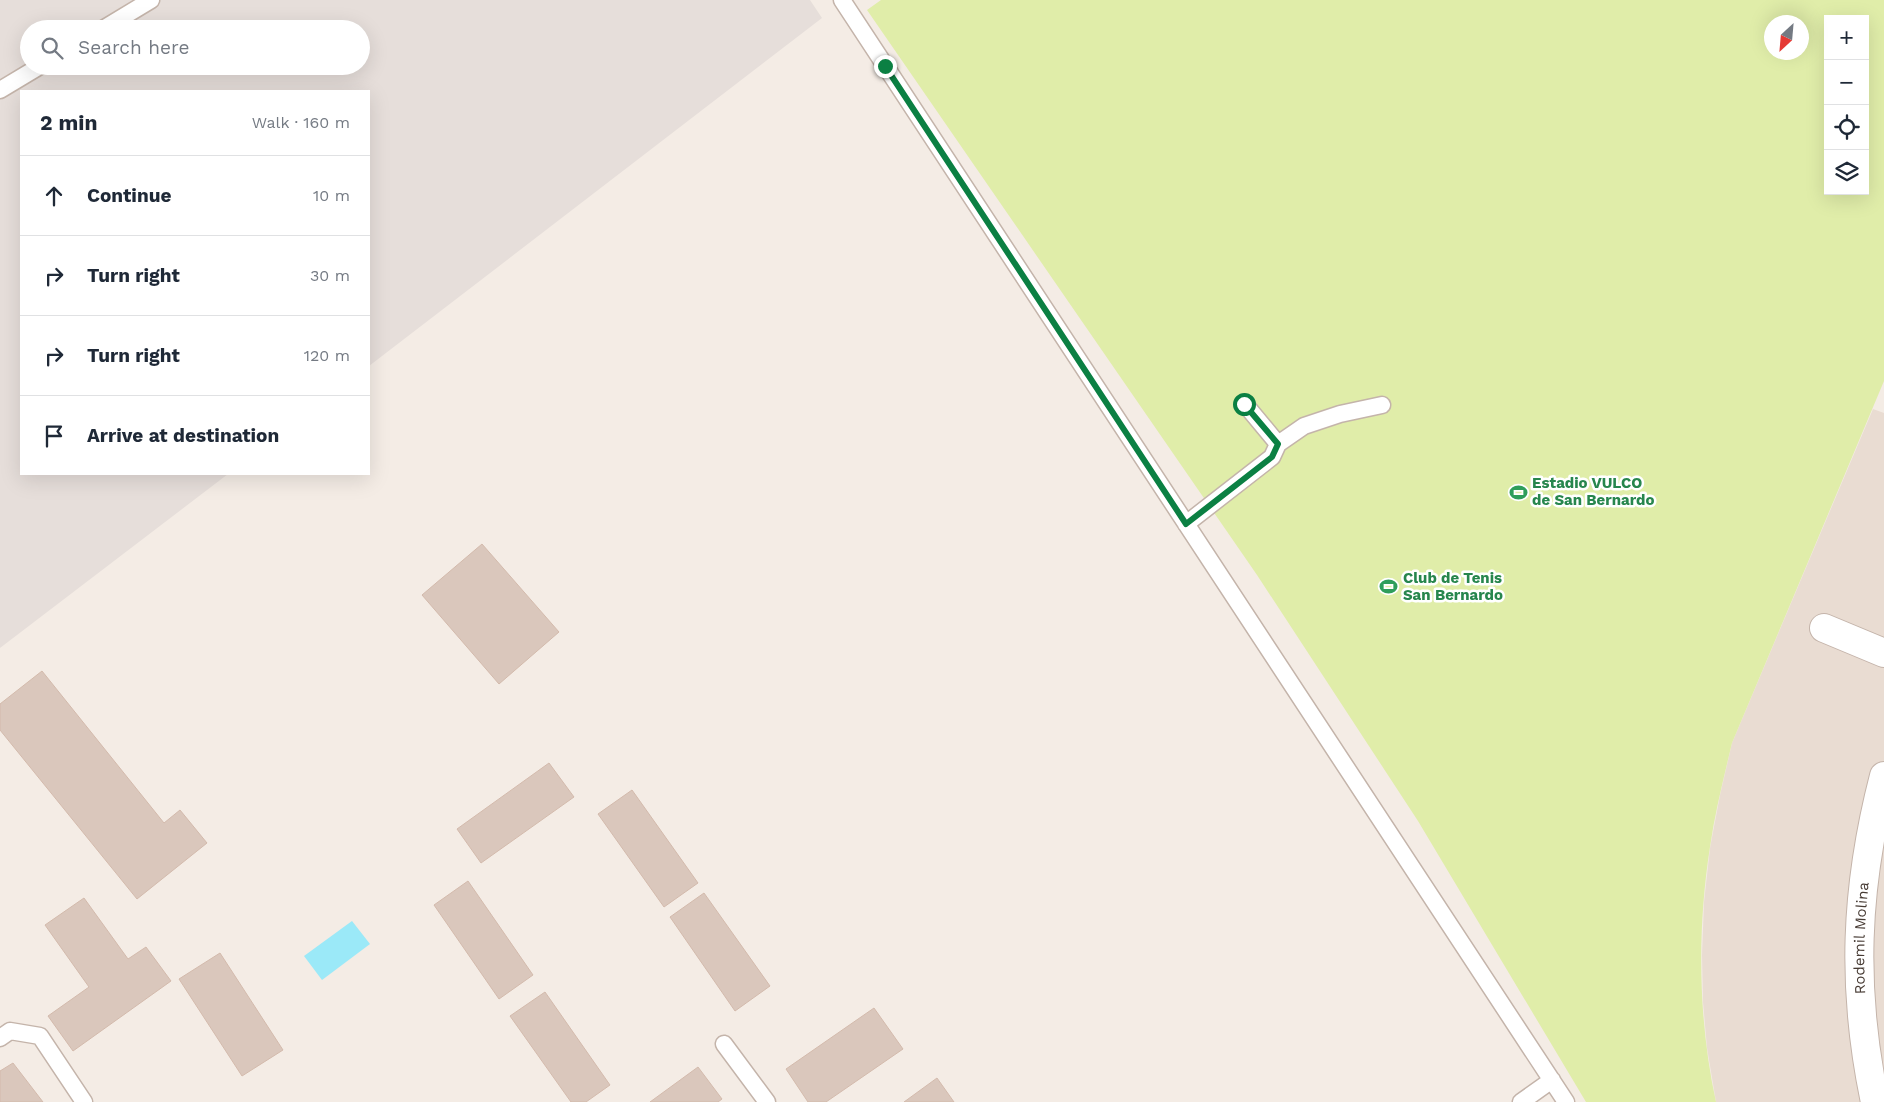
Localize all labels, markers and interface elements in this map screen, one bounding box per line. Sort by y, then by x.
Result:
north arrow [1764,15,1809,60]
map controls [1824,15,1869,195]
button: + [1824,15,1869,60]
search box [20,20,370,75]
icon: search [38,34,66,62]
text: Search here [78,36,189,59]
route end [874,55,897,78]
button: − [1824,60,1869,105]
button: locate [1824,105,1869,150]
text: 2 min [40,110,97,135]
text: Walk · 160 m [252,113,350,132]
button: layers [1824,150,1869,195]
icon: ahead [40,182,68,210]
text: Continue [87,184,171,207]
text: 10 m [313,186,350,205]
icon: right [40,262,68,290]
text: Turn right [87,264,180,287]
text: 30 m [310,266,350,285]
icon: right [40,342,68,370]
text: Turn right [87,344,180,367]
text: 120 m [304,346,350,365]
route start [1233,393,1256,416]
icon: arrive [40,422,68,450]
text: Arrive at destination [87,424,279,447]
place label: Estadio VULCO de San Bernardo [1532,474,1654,509]
sports icon: Estadio VULCO de San Bernardo [1508,482,1528,502]
place label: Club de Tenis San Bernardo [1403,569,1503,604]
sports icon: Club de Tenis San Bernardo [1379,577,1399,597]
street label: Rodemil Molina [1850,881,1873,995]

